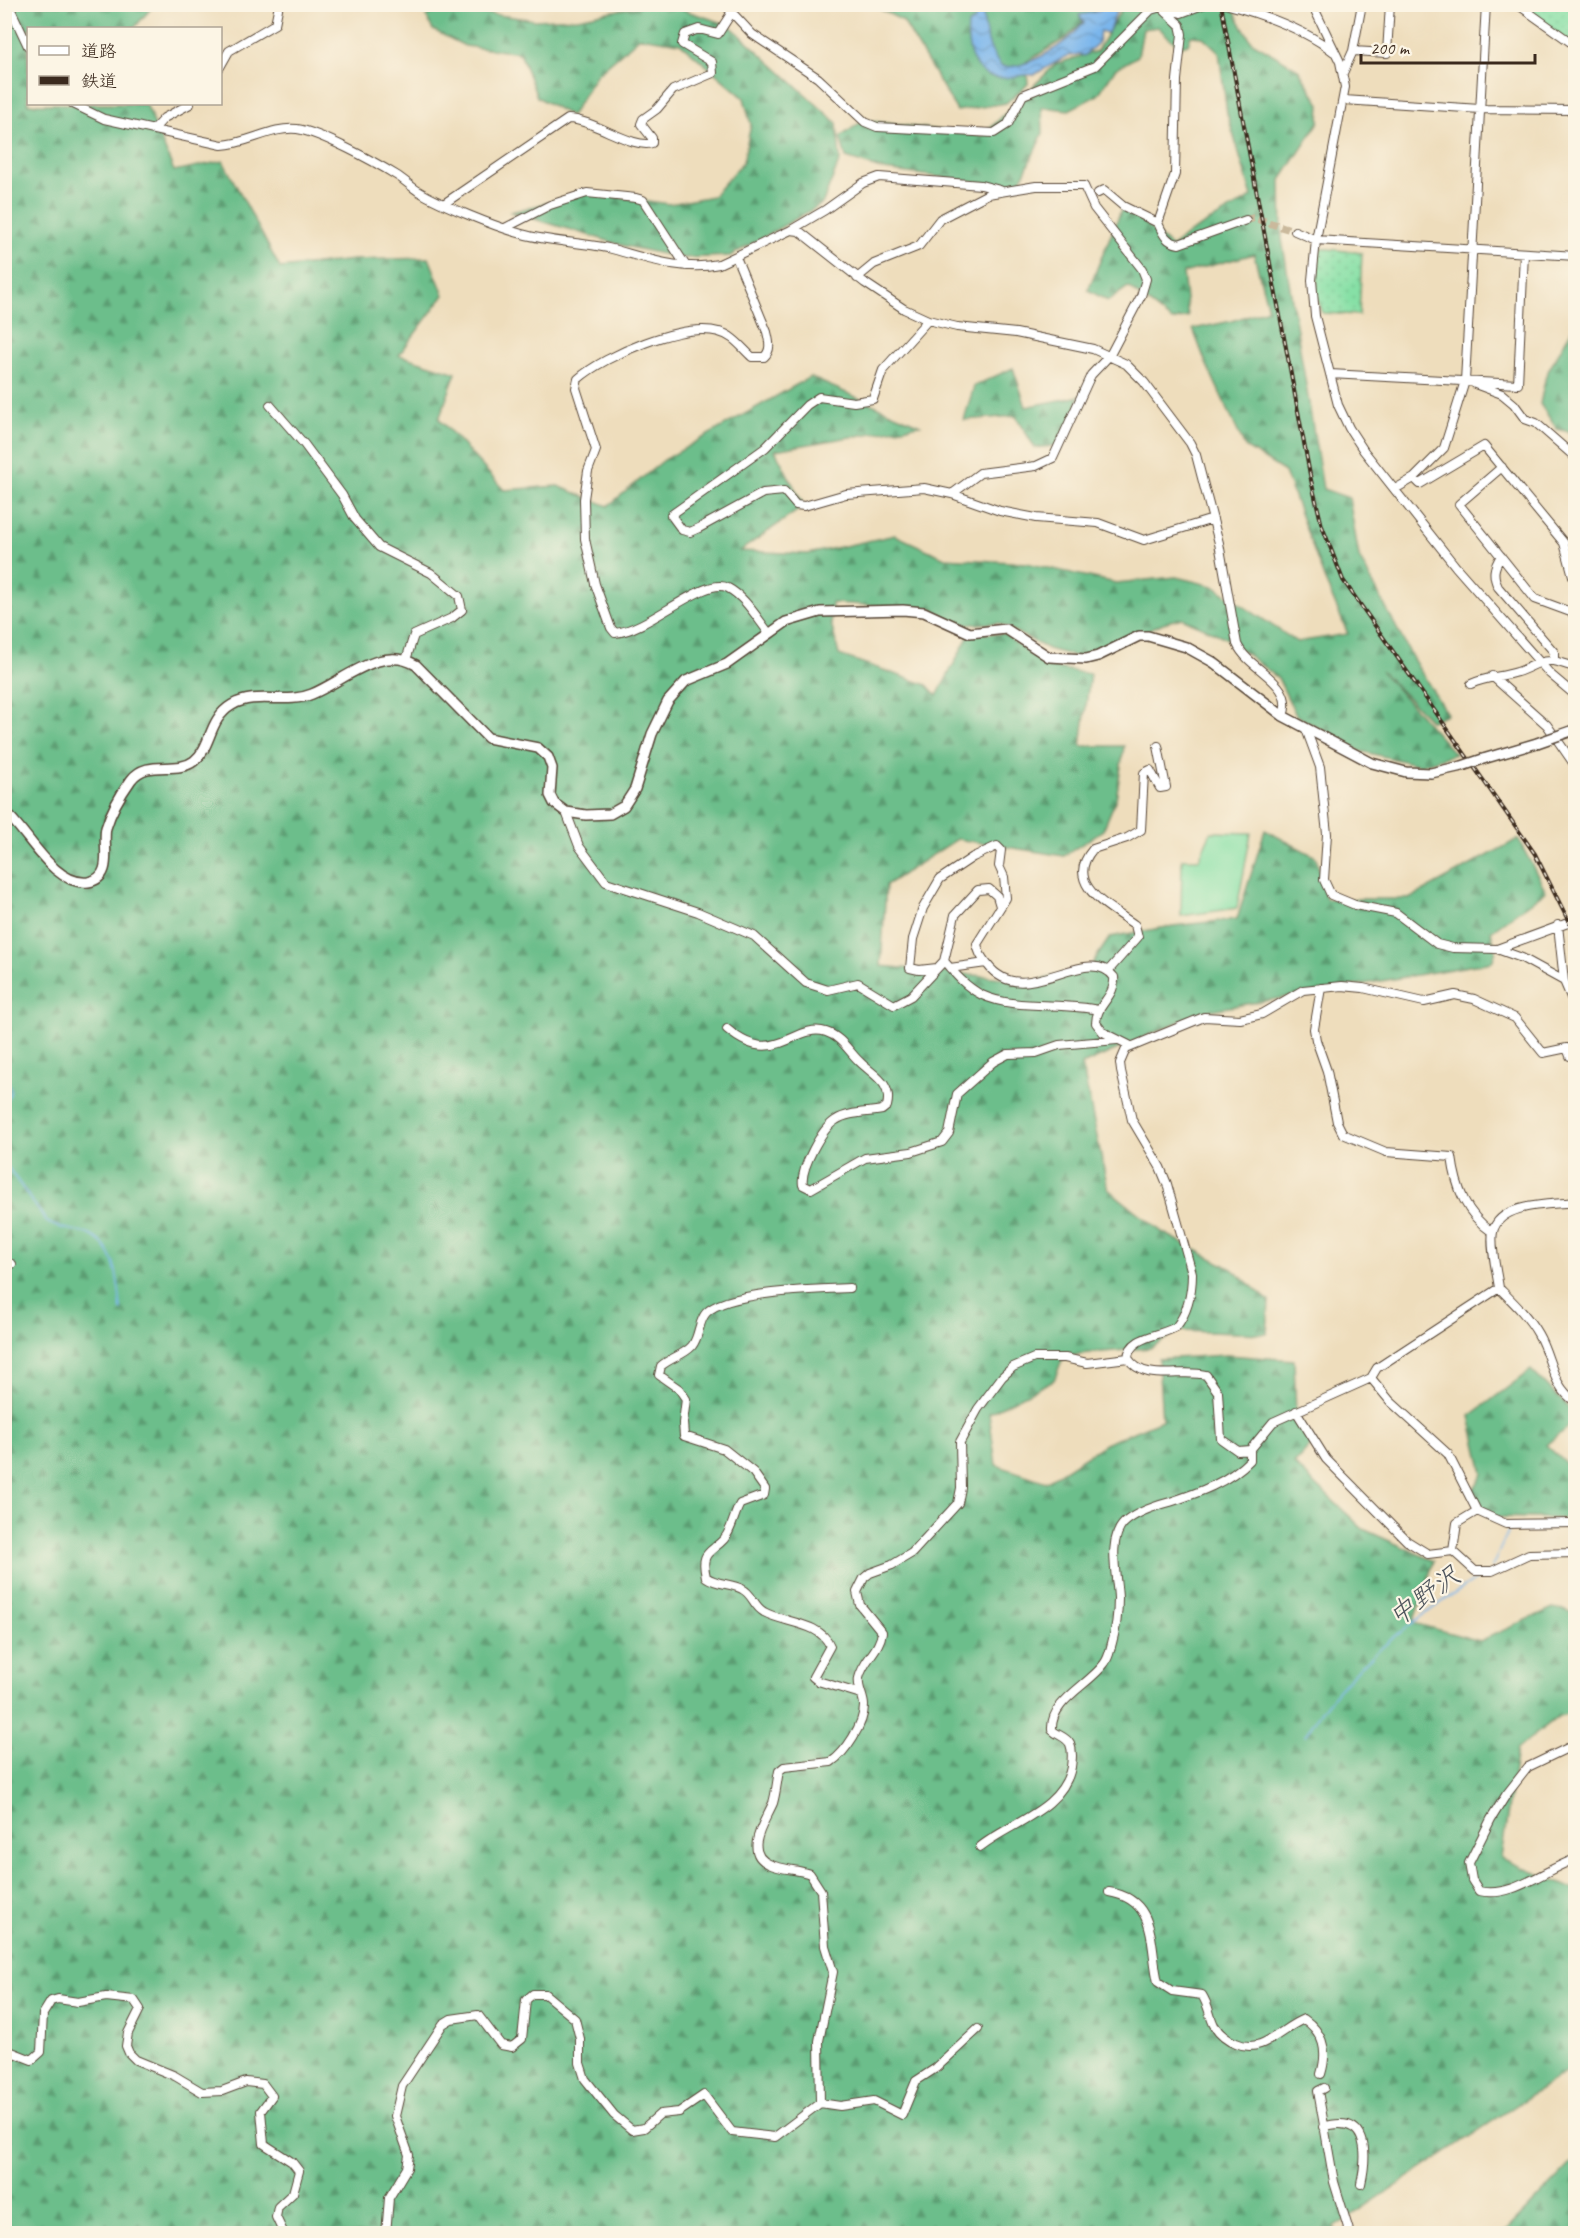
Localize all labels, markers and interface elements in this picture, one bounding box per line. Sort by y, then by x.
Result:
legend [27,27,222,105]
scale bar [1361,27,1535,65]
text: 200 m [1370,37,1411,59]
text: 道路 [81,40,117,62]
text: 鉄道 [81,70,117,92]
water label: 中野沢 [1381,1558,1468,1634]

